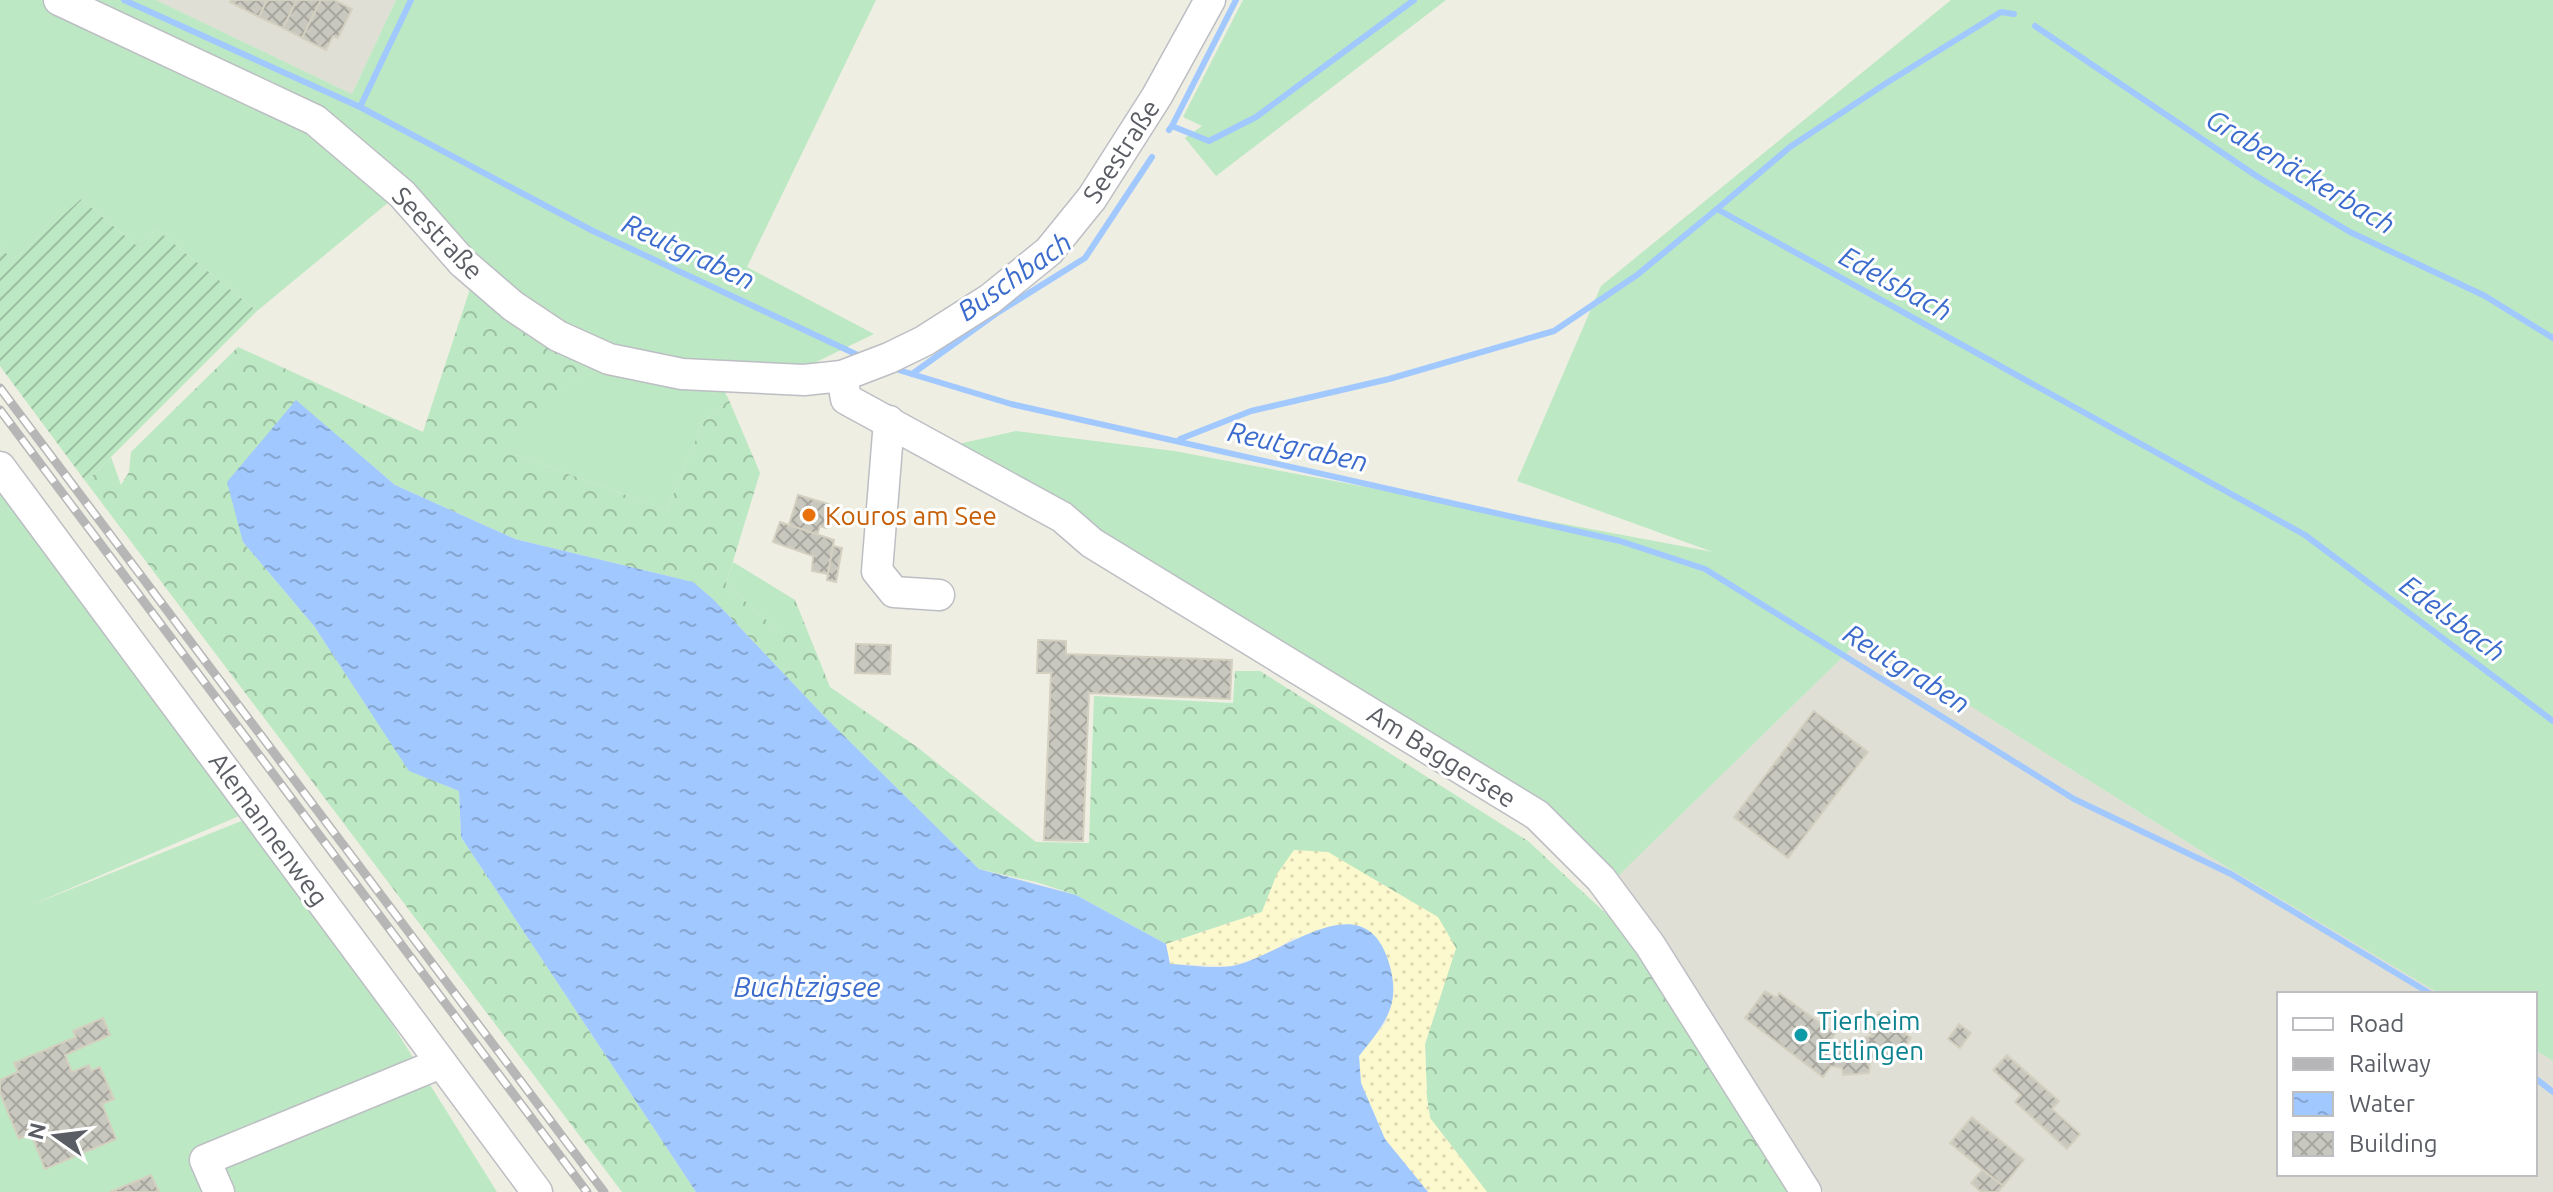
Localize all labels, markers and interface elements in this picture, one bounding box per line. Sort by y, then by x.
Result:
street label: Seestraße [1077,94,1165,208]
water label: Grabenäckerbach [2201,102,2401,240]
street label: Seestraße [387,181,489,285]
water label: Reutgraben [618,207,760,295]
water label: Buschbach [951,226,1077,326]
water label: Edelsbach [1835,240,1957,326]
water label: Reutgraben [1225,415,1371,477]
place label: Kouros am See [825,501,997,530]
marker: Kouros am See [800,506,818,524]
water label: Edelsbach [2394,569,2512,667]
water label: Reutgraben [1838,617,1976,719]
street label: Am Baggersee [1363,699,1521,813]
street label: Alemannenweg [204,747,334,911]
water label: Buchtzigsee [733,971,881,1002]
legend [2277,992,2537,1176]
place label: Tierheim Ettlingen [1817,1006,1924,1065]
text: Road [2349,1010,2404,1037]
marker: Tierheim Ettlingen [1792,1026,1810,1044]
text: Railway [2349,1050,2431,1077]
text: Water [2349,1090,2415,1117]
north arrow [16,1096,96,1176]
text: N [22,1120,50,1142]
text: Building [2349,1130,2437,1157]

